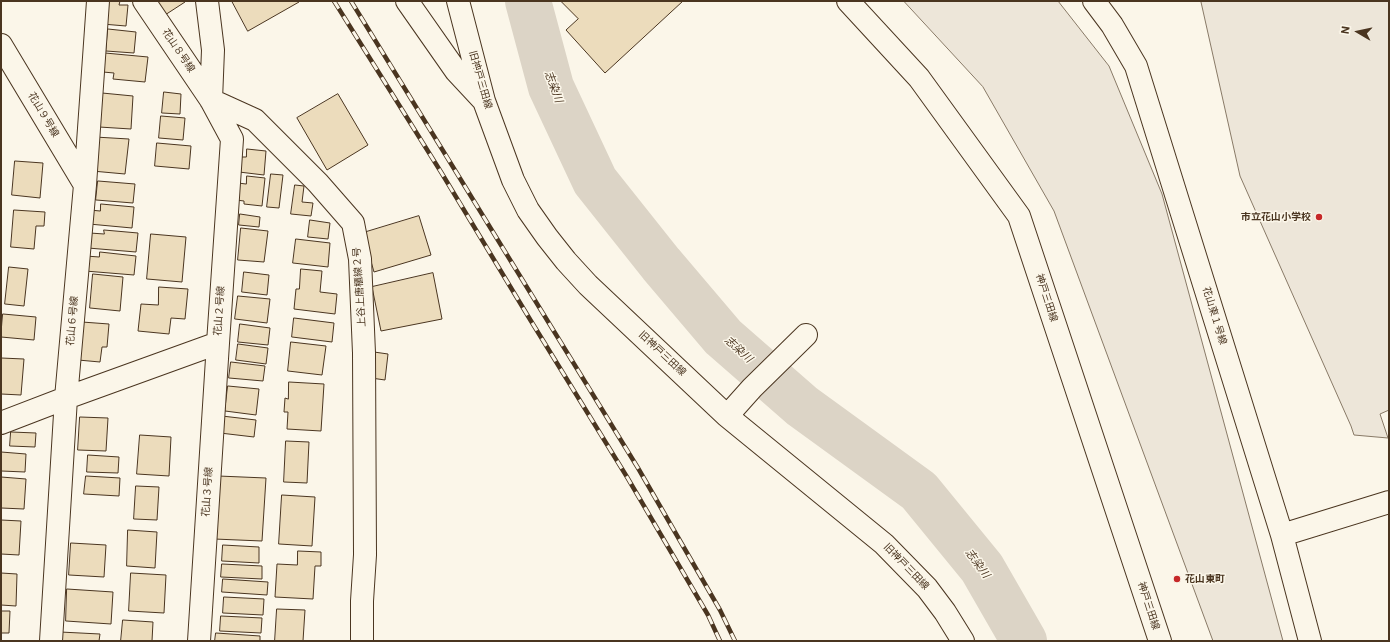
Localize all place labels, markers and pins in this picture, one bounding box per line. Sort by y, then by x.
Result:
place label: 市立花山小学校 [1241,211,1311,223]
marker: 市立花山小学校 [1314,212,1324,222]
place label: 花山東町 [1185,573,1225,585]
marker: 花山東町 [1172,574,1182,584]

